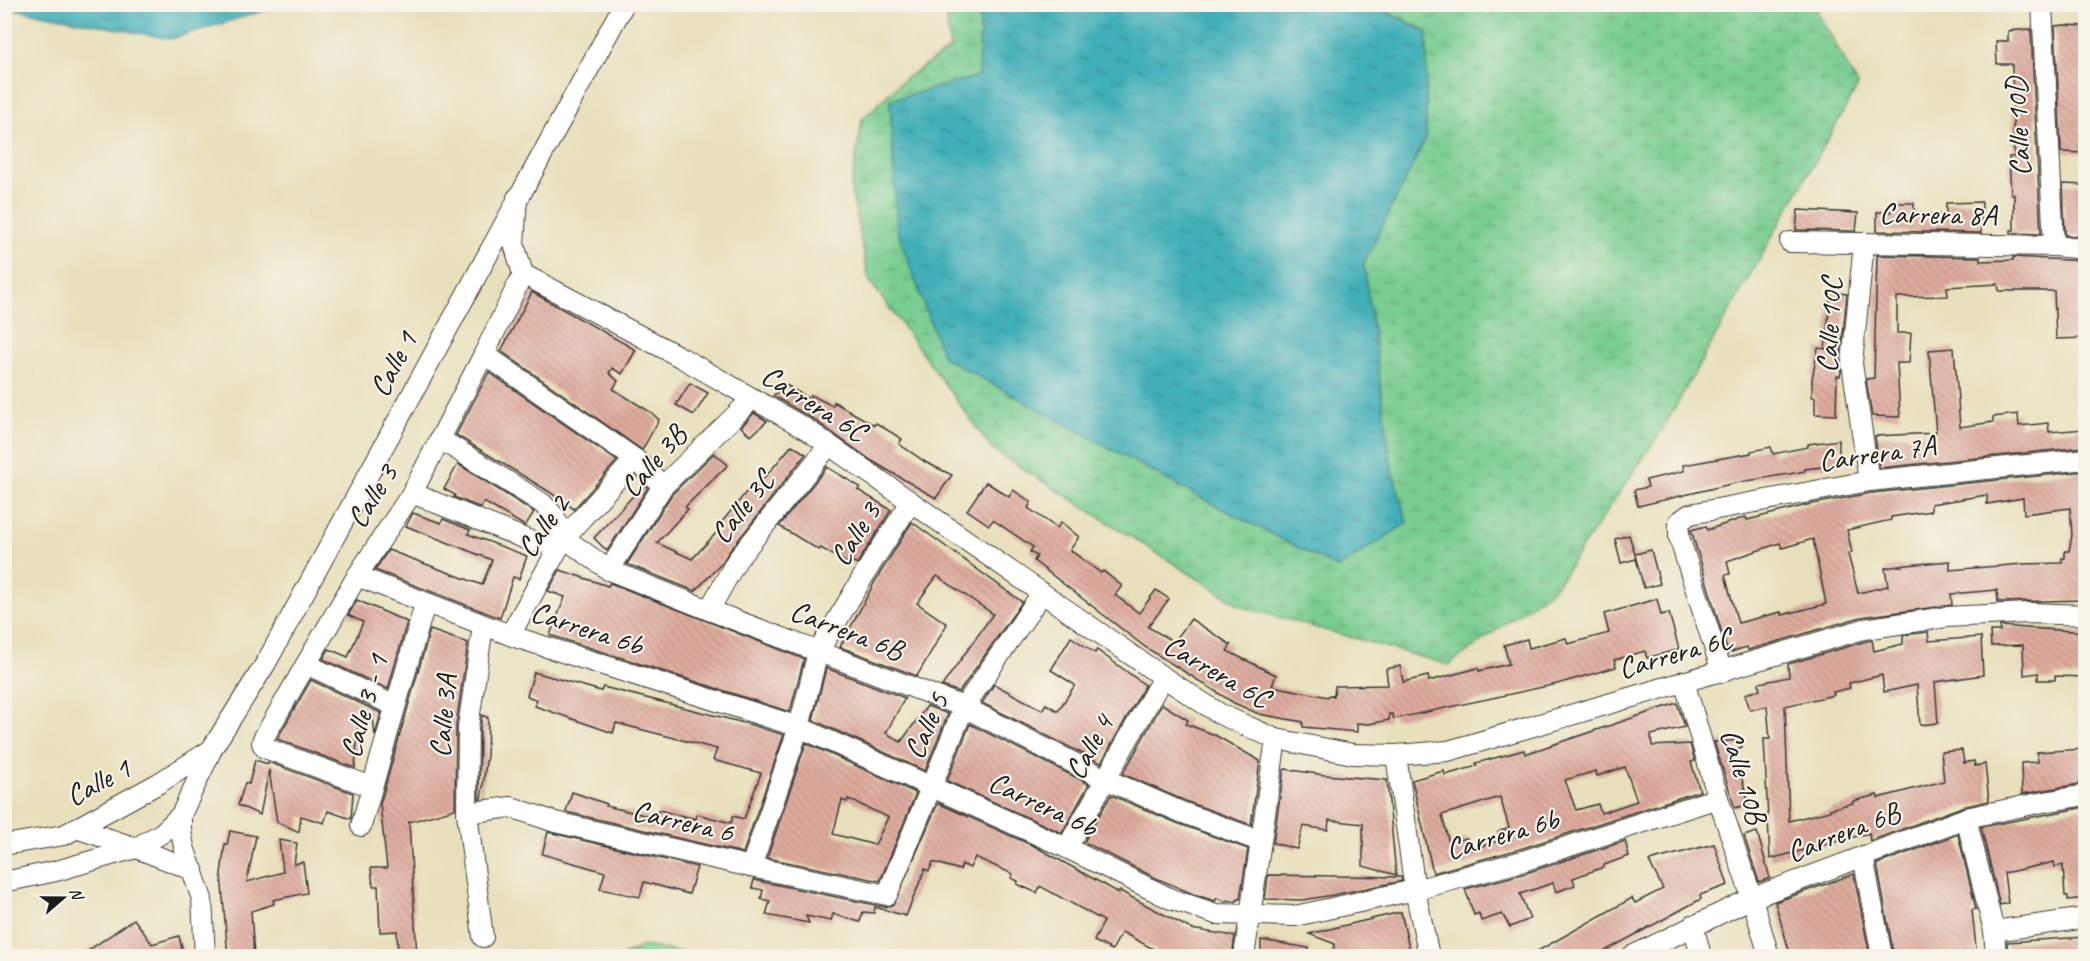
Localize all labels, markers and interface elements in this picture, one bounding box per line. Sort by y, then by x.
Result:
street label: Calle 10D [1996,74,2040,177]
street label: Carrera 8A [1879,194,1999,234]
street label: Calle 10C [1808,273,1851,374]
street label: Calle 1 [360,324,426,403]
street label: Carrera 6C [754,356,876,452]
street label: Calle 3B [611,415,696,505]
street label: Carrera 7A [1816,426,1940,480]
street label: Calle 3 [338,455,407,535]
street label: Calle 3C [702,461,784,551]
street label: Calle 2 [508,485,579,565]
street label: Calle 3 [821,493,890,573]
street label: Carrera 6B [785,591,911,670]
street label: Carrera 6b [526,592,650,665]
street label: Carrera 6C [1614,618,1739,687]
street label: Carrera 6C [1157,625,1279,718]
street label: Calle 3 - 1 [331,649,397,762]
street label: Calle 3A [420,671,466,759]
street label: Calle 5 [895,686,958,765]
street label: Calle 4 [1056,706,1123,786]
street label: Calle 10B [1712,724,1777,830]
street label: Calle 1 [59,749,138,815]
street label: Carrera 6b [983,762,1105,846]
street label: Carrera 6 [629,791,739,851]
street label: Carrera 6B [1781,792,1907,871]
street label: Carrera 6b [1441,799,1565,868]
north arrow [33,868,93,928]
text: N [65,885,88,904]

